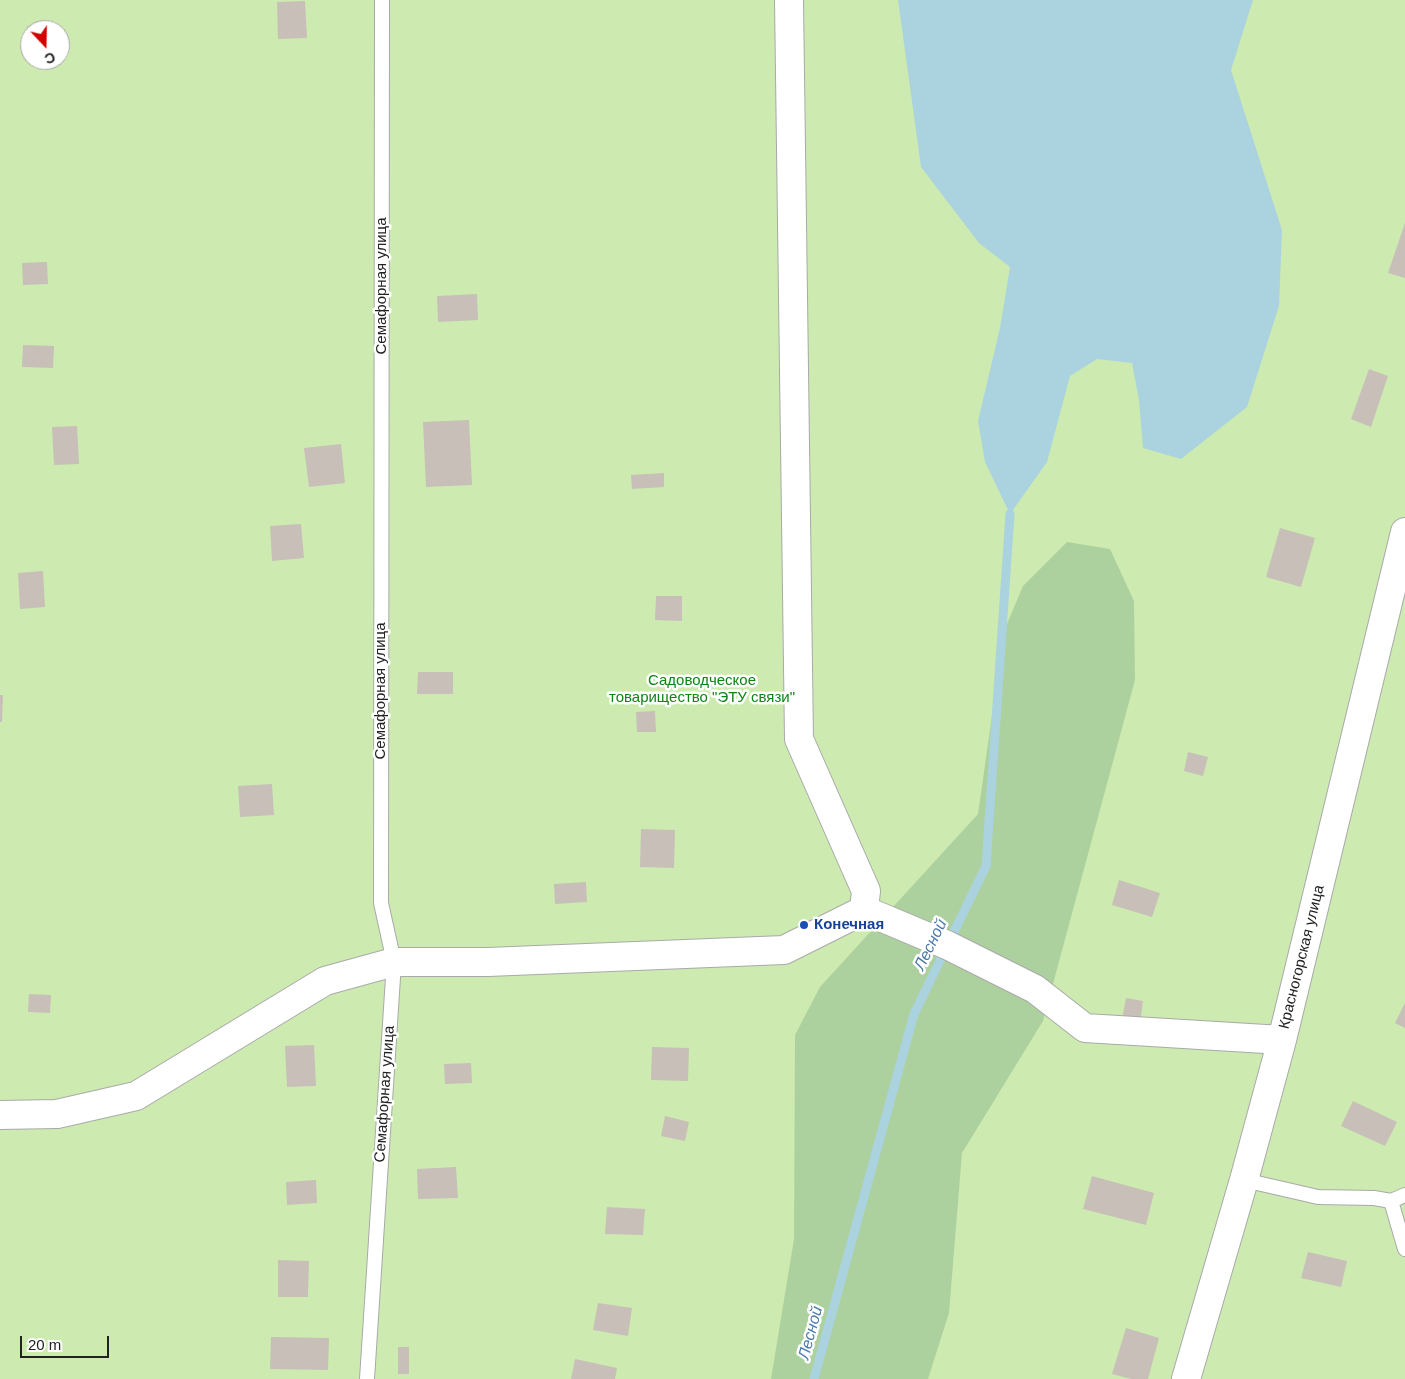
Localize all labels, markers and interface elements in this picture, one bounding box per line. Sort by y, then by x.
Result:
north arrow [20,20,70,70]
text: С [42,49,58,67]
street label: Семафорная улица [373,217,391,355]
street label: Семафорная улица [372,622,390,760]
park label: Садоводческое товарищество "ЭТУ связи" [609,672,795,707]
street label: Красногорская улица [1275,883,1329,1031]
place label: Конечная [814,916,884,934]
water label: Лесной [910,916,952,974]
marker: Конечная [798,919,810,931]
street label: Семафорная улица [371,1025,399,1163]
water label: Лесной [795,1304,827,1362]
scale bar [22,1326,111,1358]
text: 20 m [28,1336,61,1353]

